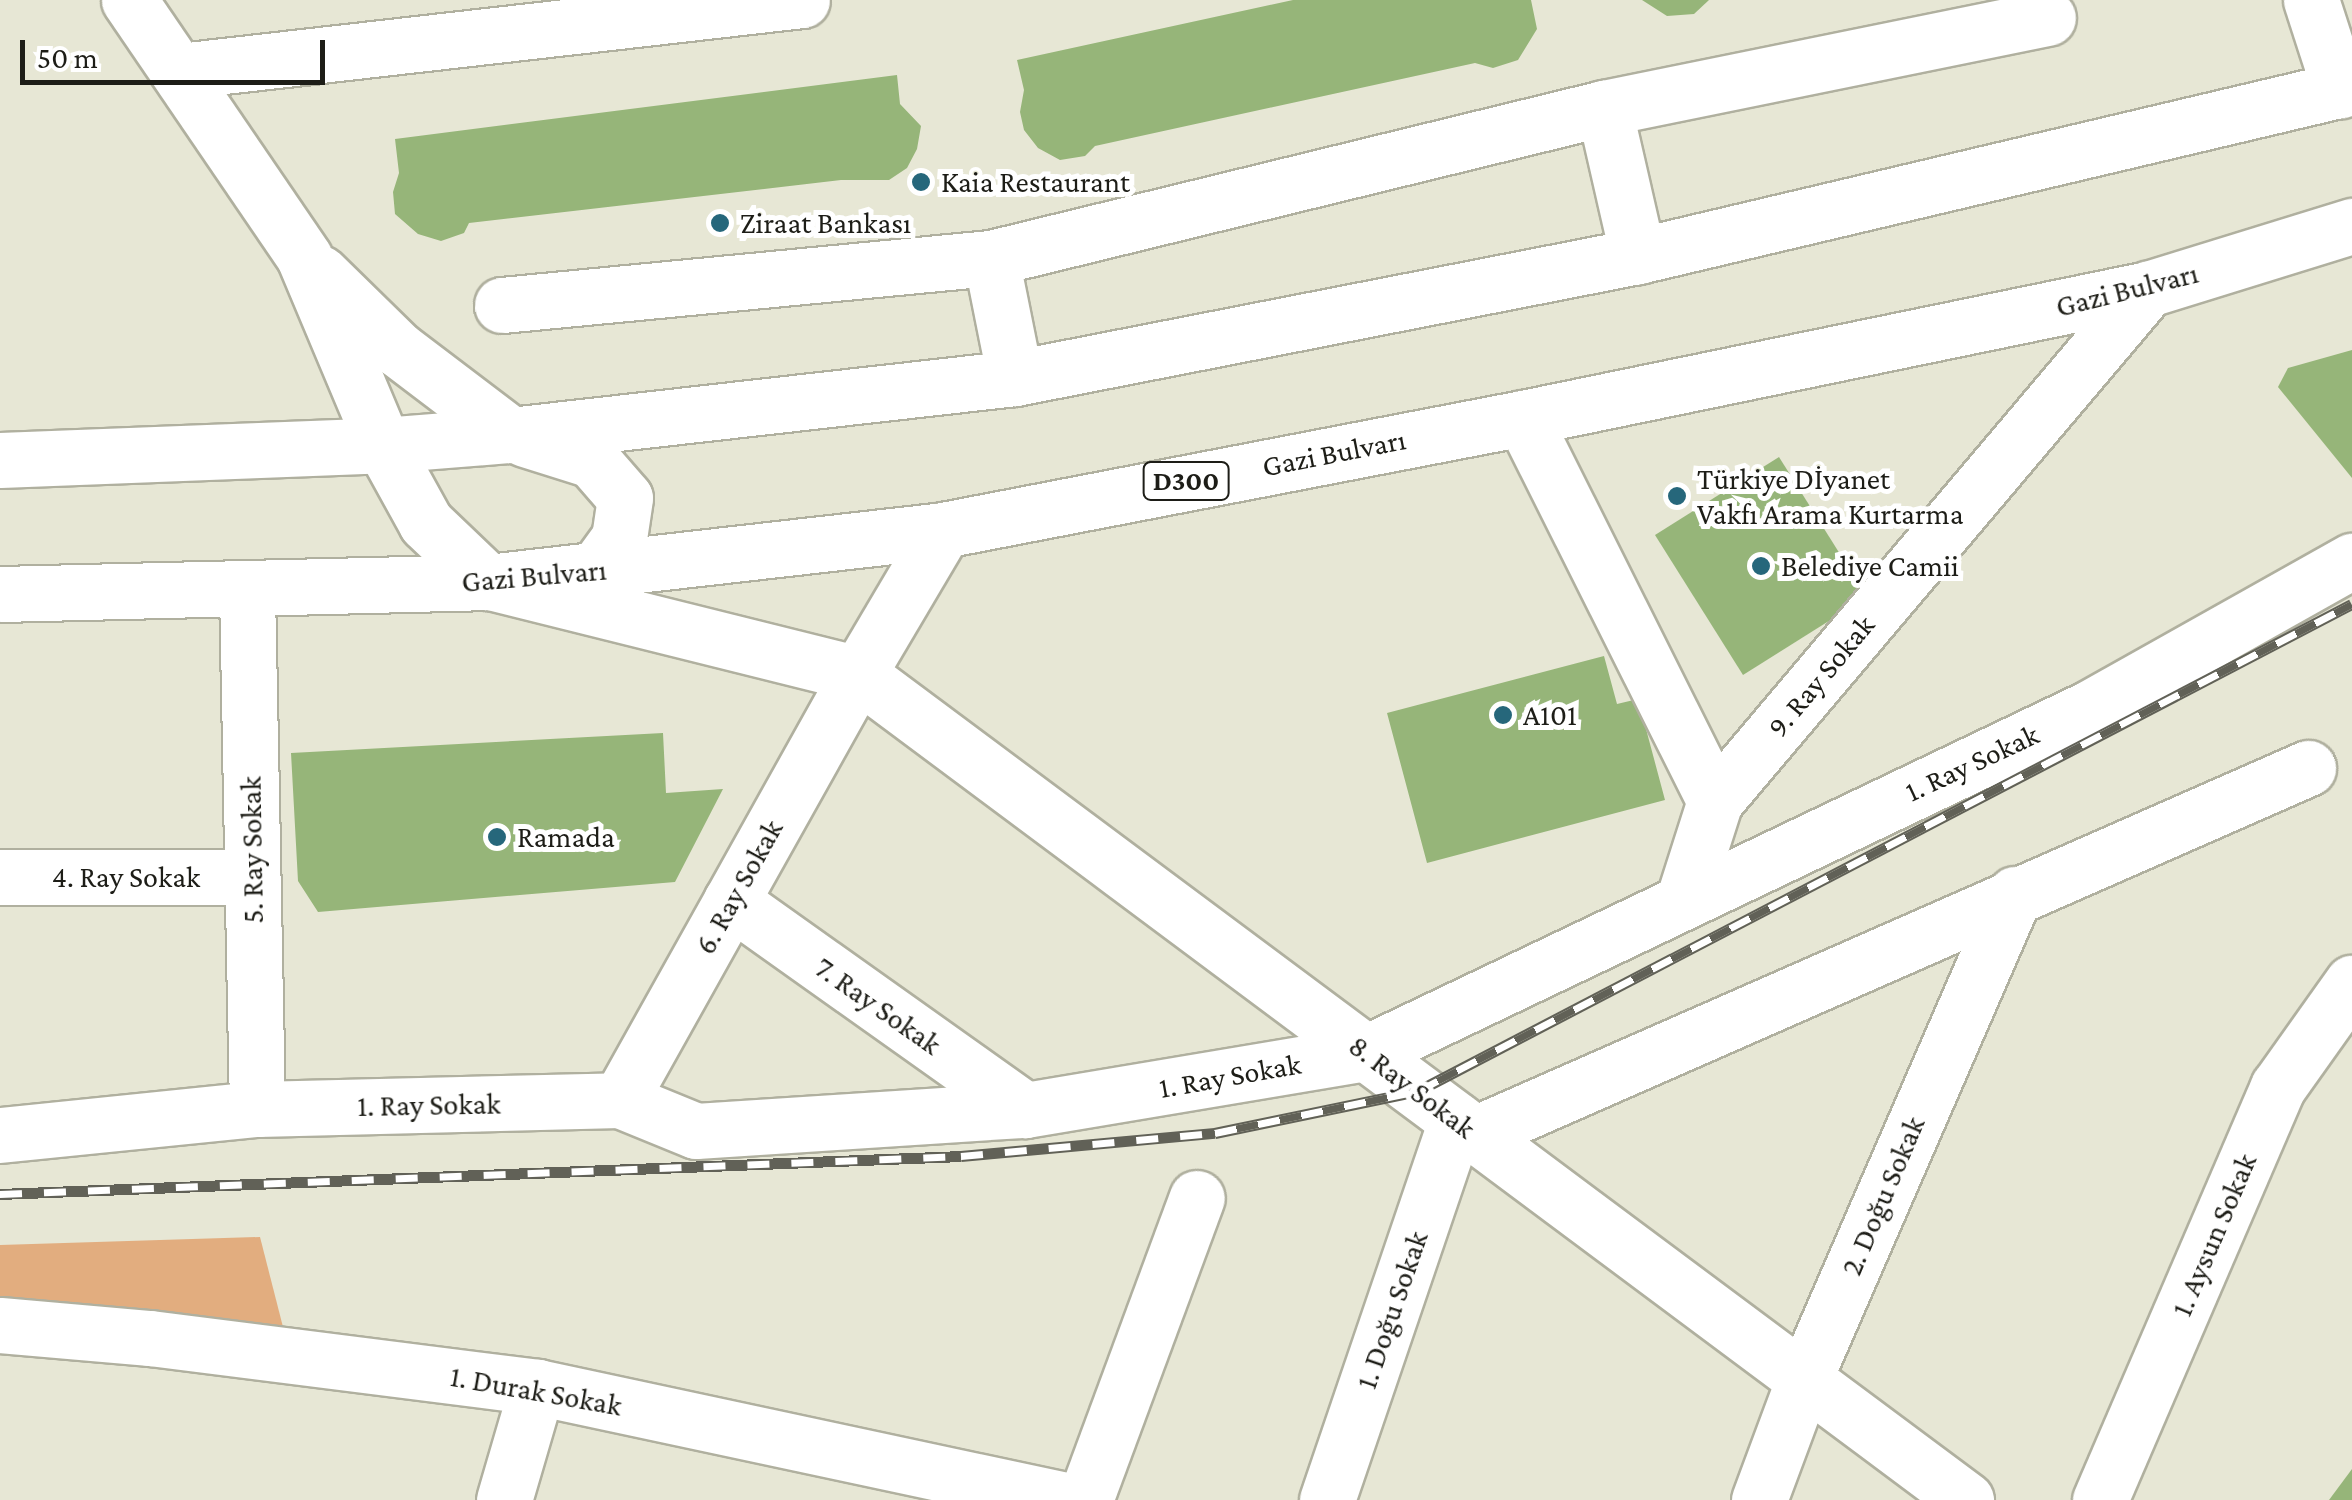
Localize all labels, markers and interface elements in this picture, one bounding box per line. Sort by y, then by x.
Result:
scale bar [25,20,330,82]
text: 50 m [37,41,98,74]
place label: Kaia Restaurant [941,164,1130,200]
marker: Kaia Restaurant [910,171,932,193]
place label: Ziraat Bankası [740,205,911,241]
marker: Ziraat Bankası [709,212,731,234]
street label: Gazi Bulvarı [2052,255,2202,325]
street label: Gazi Bulvarı [1259,421,1409,485]
road number: D300 [1141,458,1231,504]
place label: Türkiye Dİyanet Vakfı Arama Kurtarma [1697,461,1964,532]
marker: Türkiye Dİyanet Vakfı Arama Kurtarma [1666,485,1688,507]
place label: Belediye Camii [1781,548,1959,584]
street label: Gazi Bulvarı [460,552,608,600]
marker: Belediye Camii [1750,555,1772,577]
street label: 9. Ray Sokak [1760,608,1882,744]
place label: A101 [1523,697,1577,733]
marker: A101 [1492,704,1514,726]
street label: 1. Ray Sokak [1899,716,2045,810]
street label: 5. Ray Sokak [233,776,271,924]
street label: 6. Ray Sokak [687,813,791,961]
place label: Ramada [517,819,615,855]
marker: Ramada [486,826,508,848]
street label: 4. Ray Sokak [52,859,200,895]
street label: 7. Ray Sokak [808,949,948,1063]
street label: 8. Ray Sokak [1342,1028,1482,1146]
street label: 1. Ray Sokak [1156,1046,1304,1106]
street label: 1. Ray Sokak [357,1086,501,1124]
street label: 2. Doğu Sokak [1833,1111,1933,1281]
street label: 1. Aysun Sokak [2164,1148,2264,1322]
street label: 1. Doğu Sokak [1348,1226,1436,1394]
street label: 1. Durak Sokak [447,1358,625,1424]

